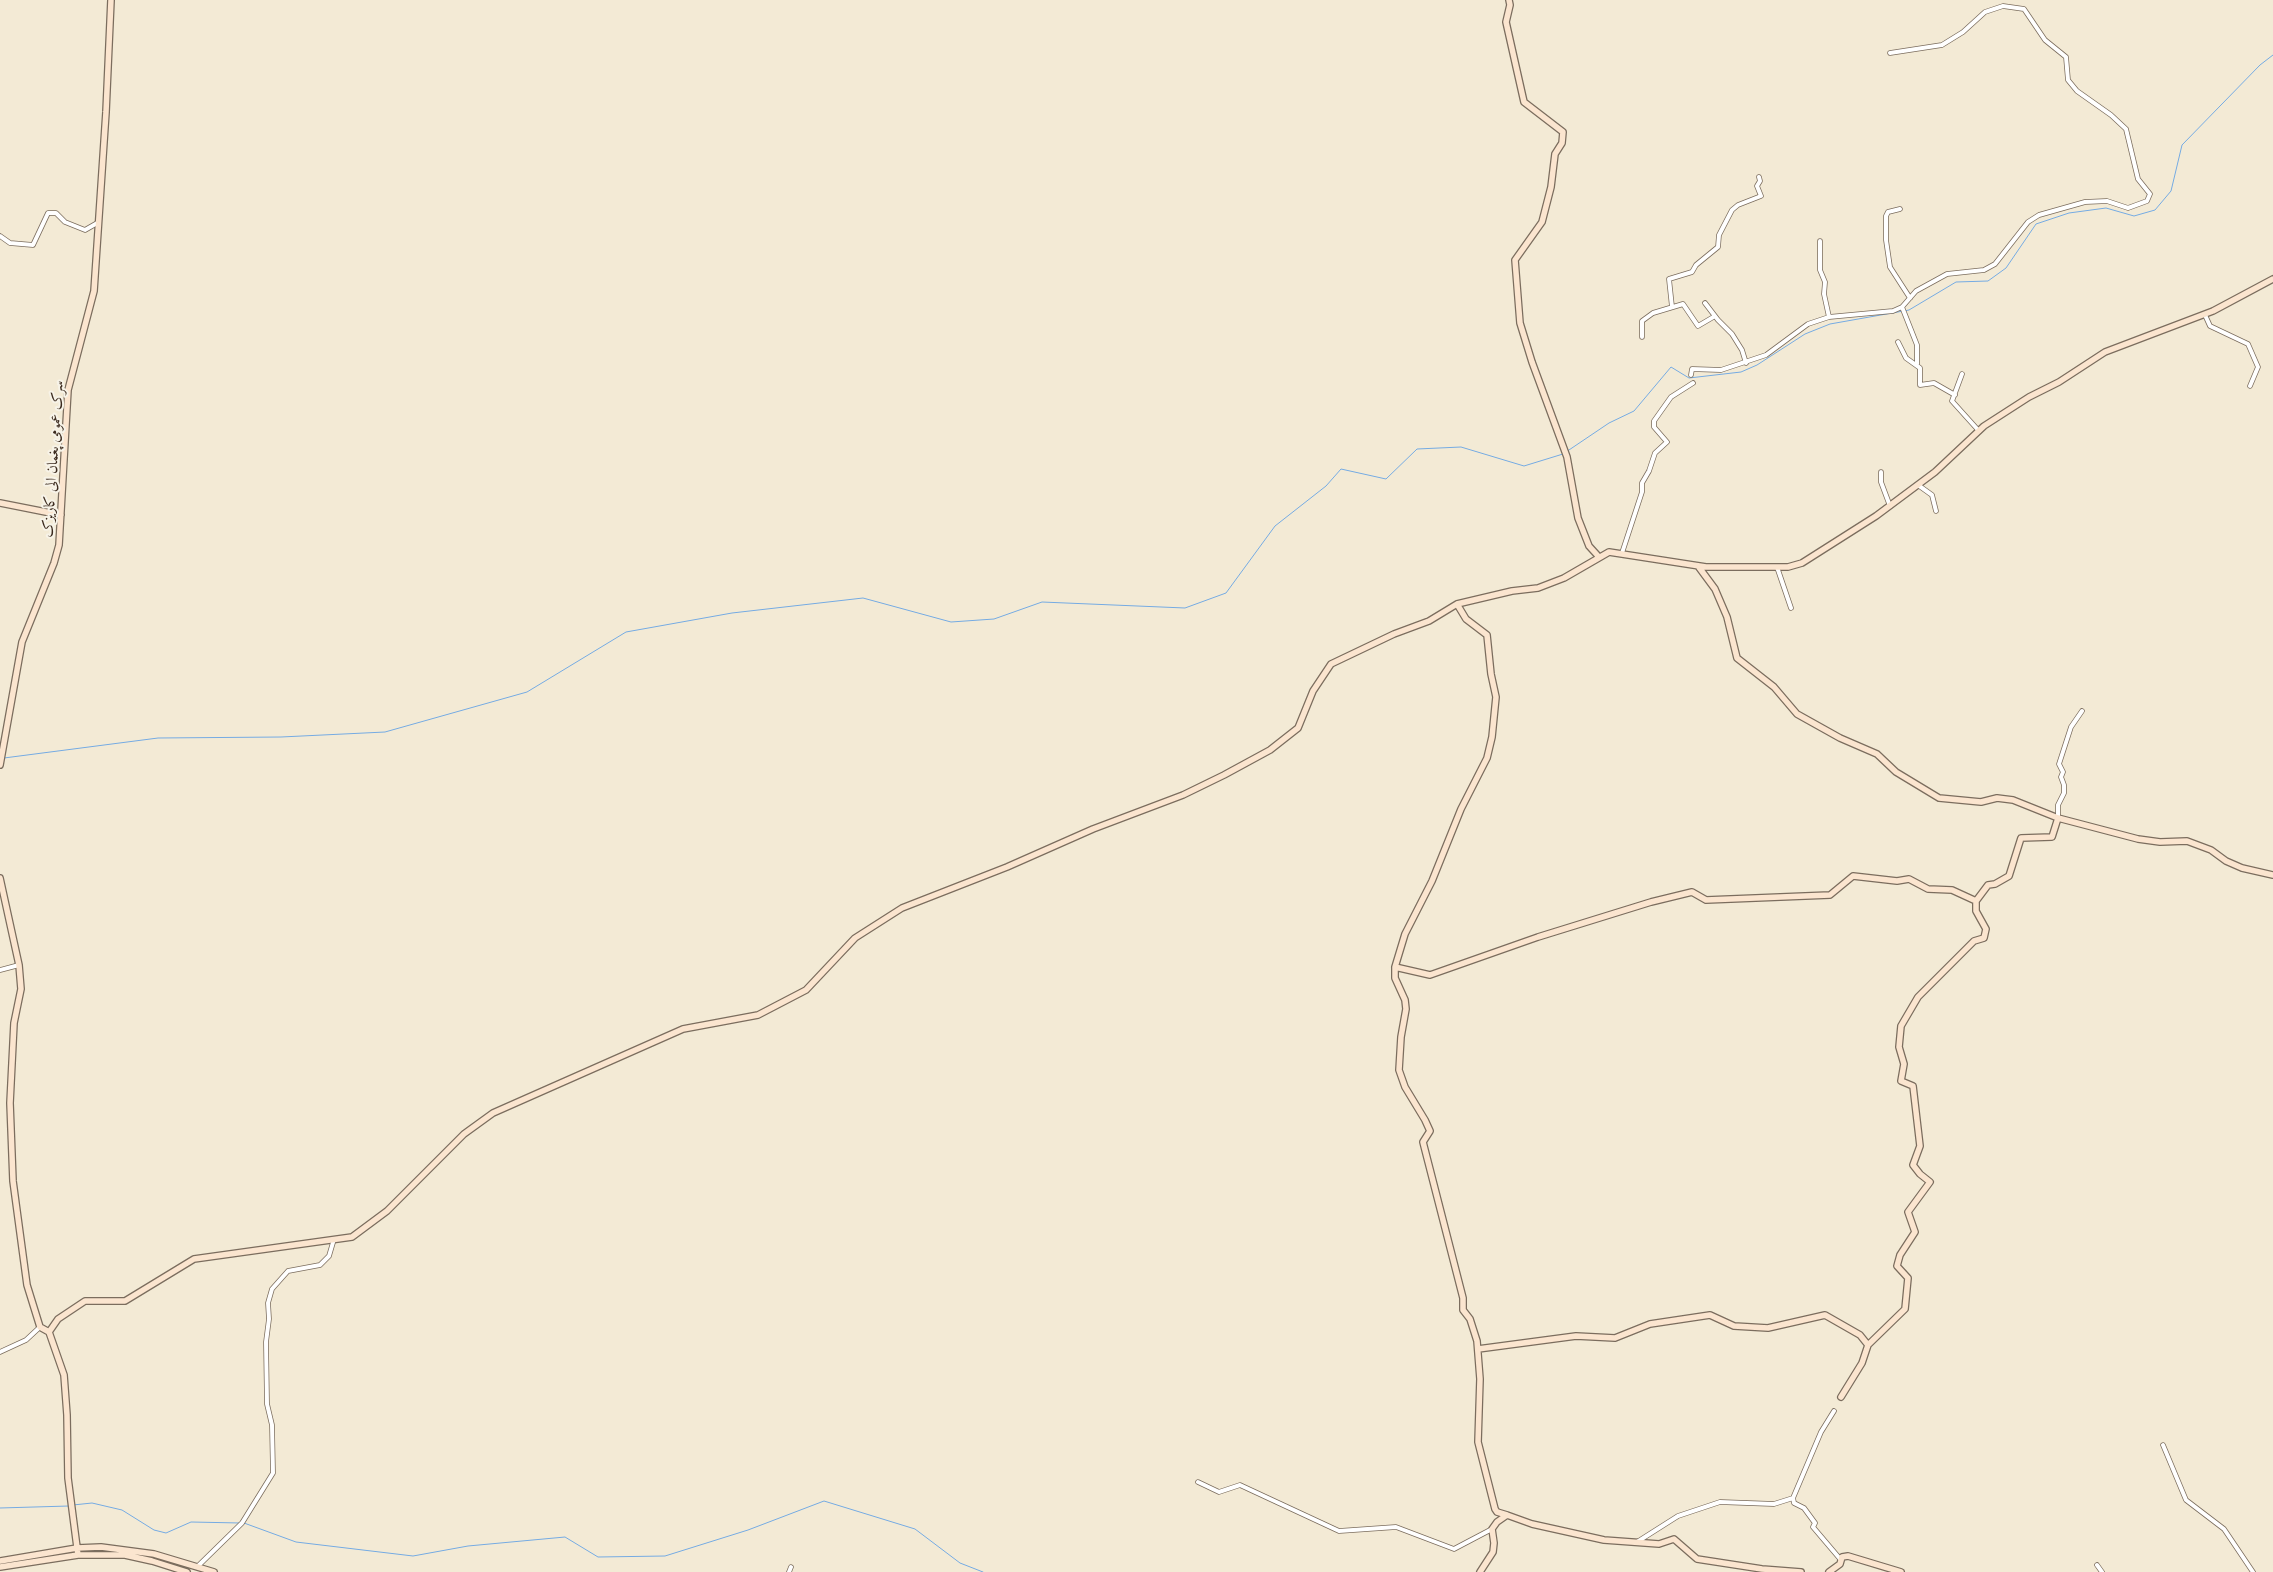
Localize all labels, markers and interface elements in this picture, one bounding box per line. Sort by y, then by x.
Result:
street label: سرک عمومی پغمان الی کاریزک [39,380,67,538]

